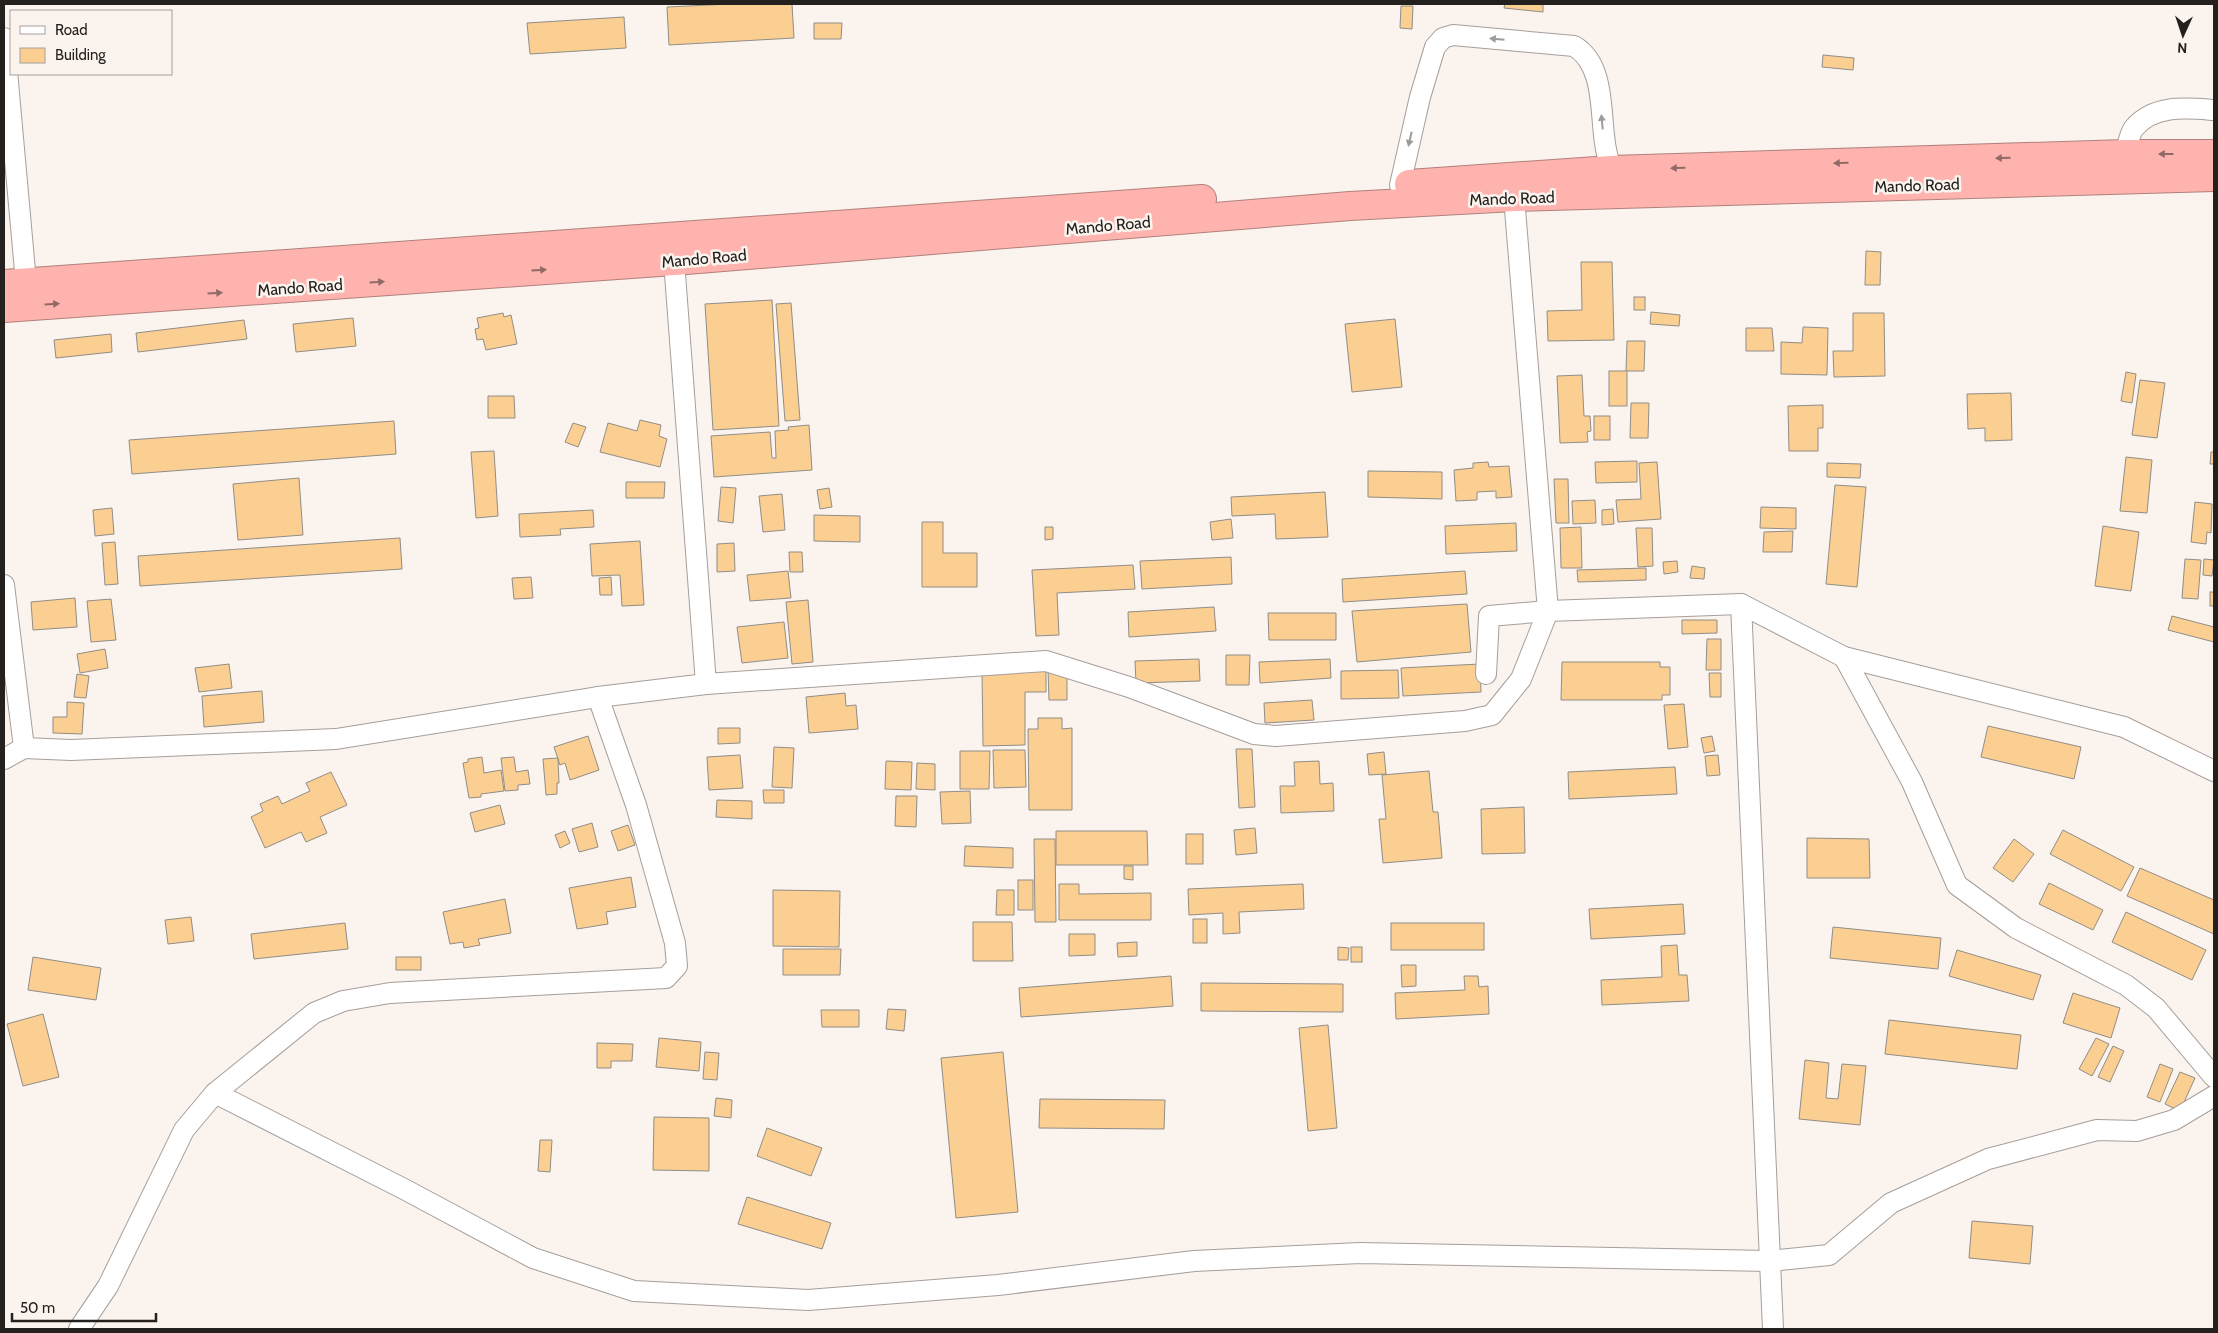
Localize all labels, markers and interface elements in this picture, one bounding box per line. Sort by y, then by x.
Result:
legend [10,10,172,75]
north arrow [2158,10,2208,60]
text: Road [55,21,88,39]
one-way arrow [1489,35,1505,43]
text: N [2177,39,2188,57]
text: Building [55,46,106,64]
one-way arrow [1598,114,1606,130]
one-way arrow [1406,132,1414,147]
one-way arrow [2157,150,2173,158]
one-way arrow [1995,154,2011,162]
one-way arrow [1832,159,1848,167]
one-way arrow [1670,164,1686,172]
street label: Mando Road [1874,175,1960,196]
street label: Mando Road [1469,188,1555,209]
street label: Mando Road [1065,212,1151,239]
street label: Mando Road [661,245,747,272]
one-way arrow [531,266,547,274]
street label: Mando Road [257,275,343,300]
one-way arrow [369,277,385,285]
one-way arrow [207,289,223,297]
one-way arrow [45,300,61,308]
scale bar [12,1290,156,1322]
text: 50 m [20,1299,55,1317]

